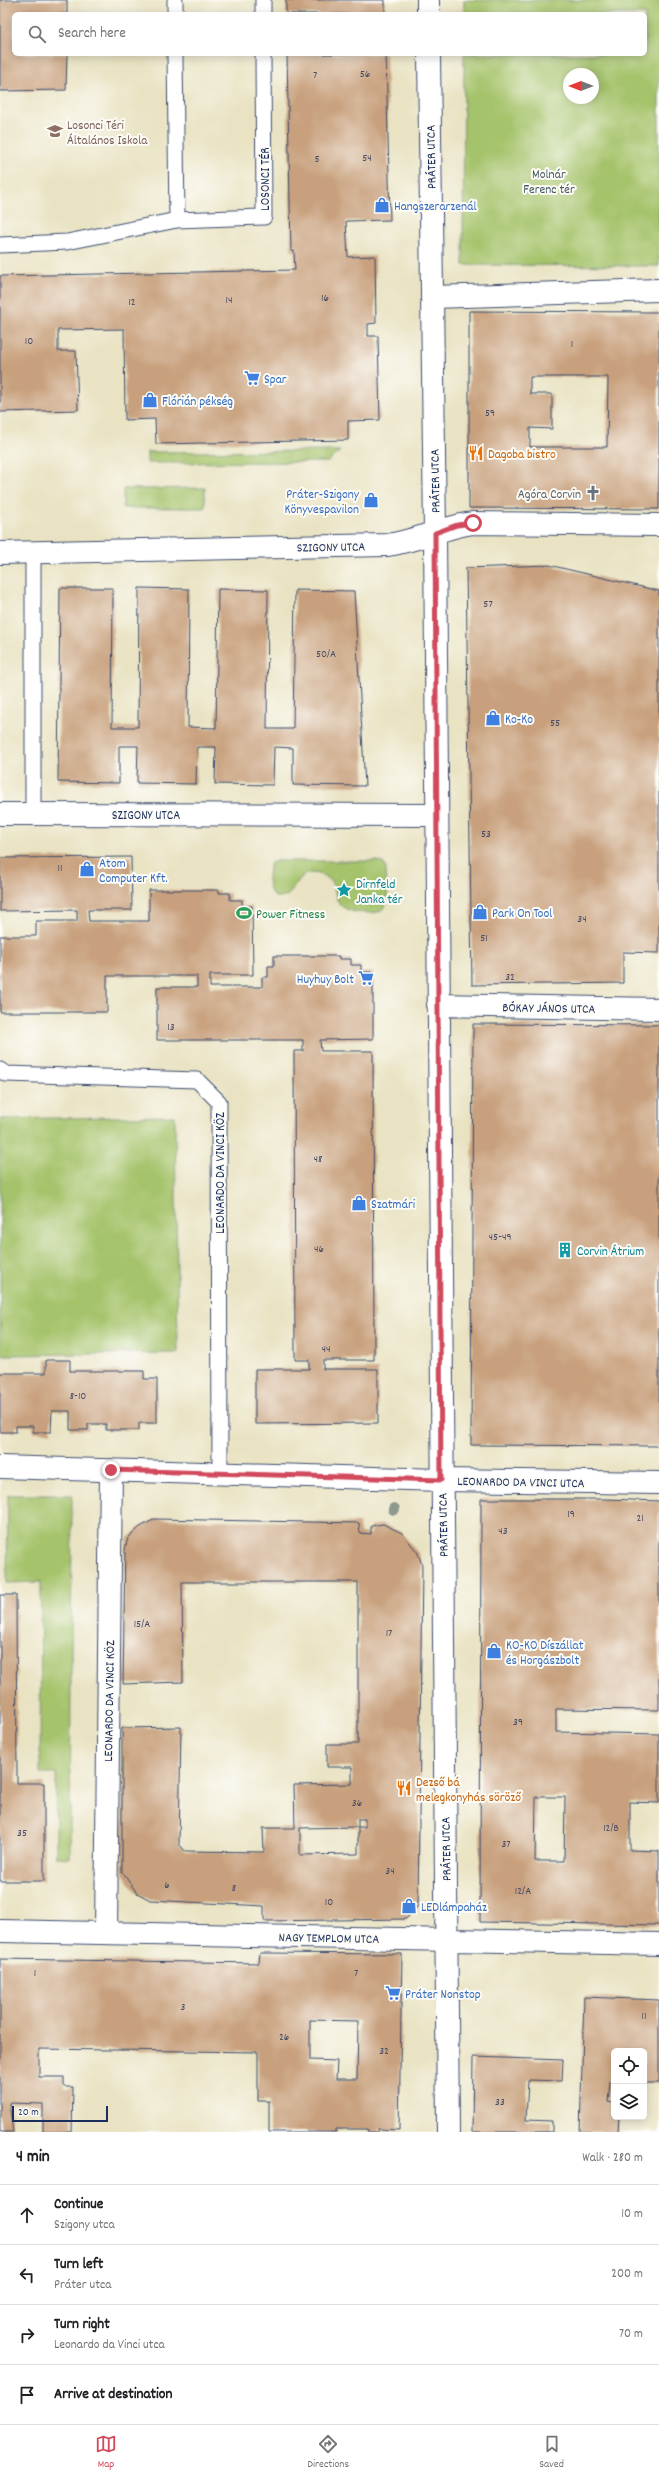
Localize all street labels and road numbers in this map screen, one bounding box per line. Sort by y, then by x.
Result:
street label: PRÁTER UTCA [422,125,443,189]
street label: LOSONCI TÉR [257,147,276,211]
street label: PRÁTER UTCA [426,449,447,513]
street label: SZIGONY UTCA [297,538,366,559]
street label: SZIGONY UTCA [112,807,180,826]
street label: BÓKAY JÁNOS UTCA [502,999,596,1020]
street label: LEONARDO DA VINCI KÖZ [212,1112,231,1234]
street label: LEONARDO DA VINCI UTCA [457,1473,585,1494]
street label: PRÁTER UTCA [434,1493,455,1557]
street label: LEONARDO DA VINCI KÖZ [100,1640,121,1762]
street label: PRÁTER UTCA [437,1817,458,1881]
street label: NAGY TEMPLOM UTCA [278,1929,380,1950]

